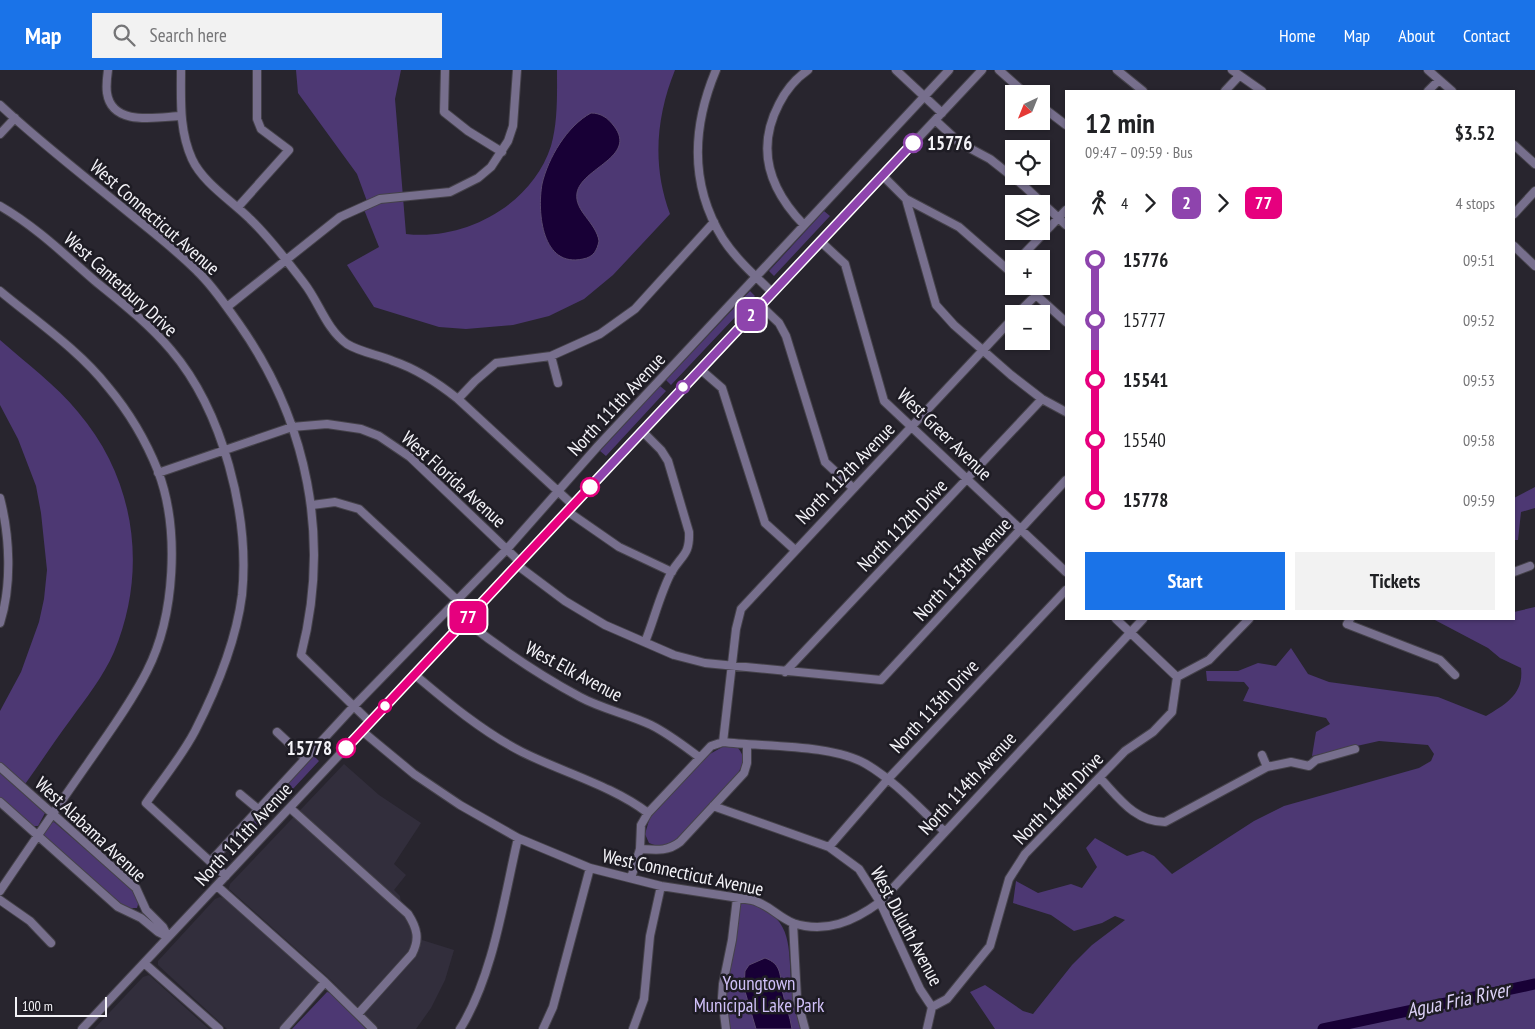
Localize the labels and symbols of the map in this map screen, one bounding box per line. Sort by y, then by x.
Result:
north arrow [1005,85,1050,130]
place label: 15776 [927,131,972,155]
marker: 15776 [903,133,923,153]
street label: West Connecticut Avenue [85,154,225,280]
street label: West Canterbury Drive [59,227,183,342]
line badge: 2 [735,299,767,331]
street label: North 111th Avenue [562,347,670,461]
unlabelled marker [676,380,690,394]
street label: West Greer Avenue [893,383,997,485]
street label: North 112th Avenue [790,417,900,529]
street label: West Florida Avenue [397,426,511,532]
street label: North 112th Drive [852,474,952,576]
unlabelled marker [580,477,600,497]
street label: North 113th Avenue [908,512,1016,626]
line badge: 77 [446,601,490,633]
street label: West Elk Avenue [521,635,627,707]
street label: North 113th Drive [884,654,984,758]
unlabelled marker [378,699,392,713]
street label: North 114th Avenue [913,726,1021,840]
place label: 15778 [287,736,332,760]
marker: 15778 [336,738,356,758]
street label: North 114th Drive [1008,747,1108,849]
street label: West Alabama Avenue [30,771,152,887]
street label: North 111th Avenue [189,777,297,891]
street label: West Connecticut Avenue [600,843,766,901]
street label: West Duluth Avenue [866,862,949,990]
park label: Youngtown Municipal Lake Park [694,971,825,1017]
water label: Agua Fria River [1404,976,1514,1024]
scale bar [15,994,108,1017]

